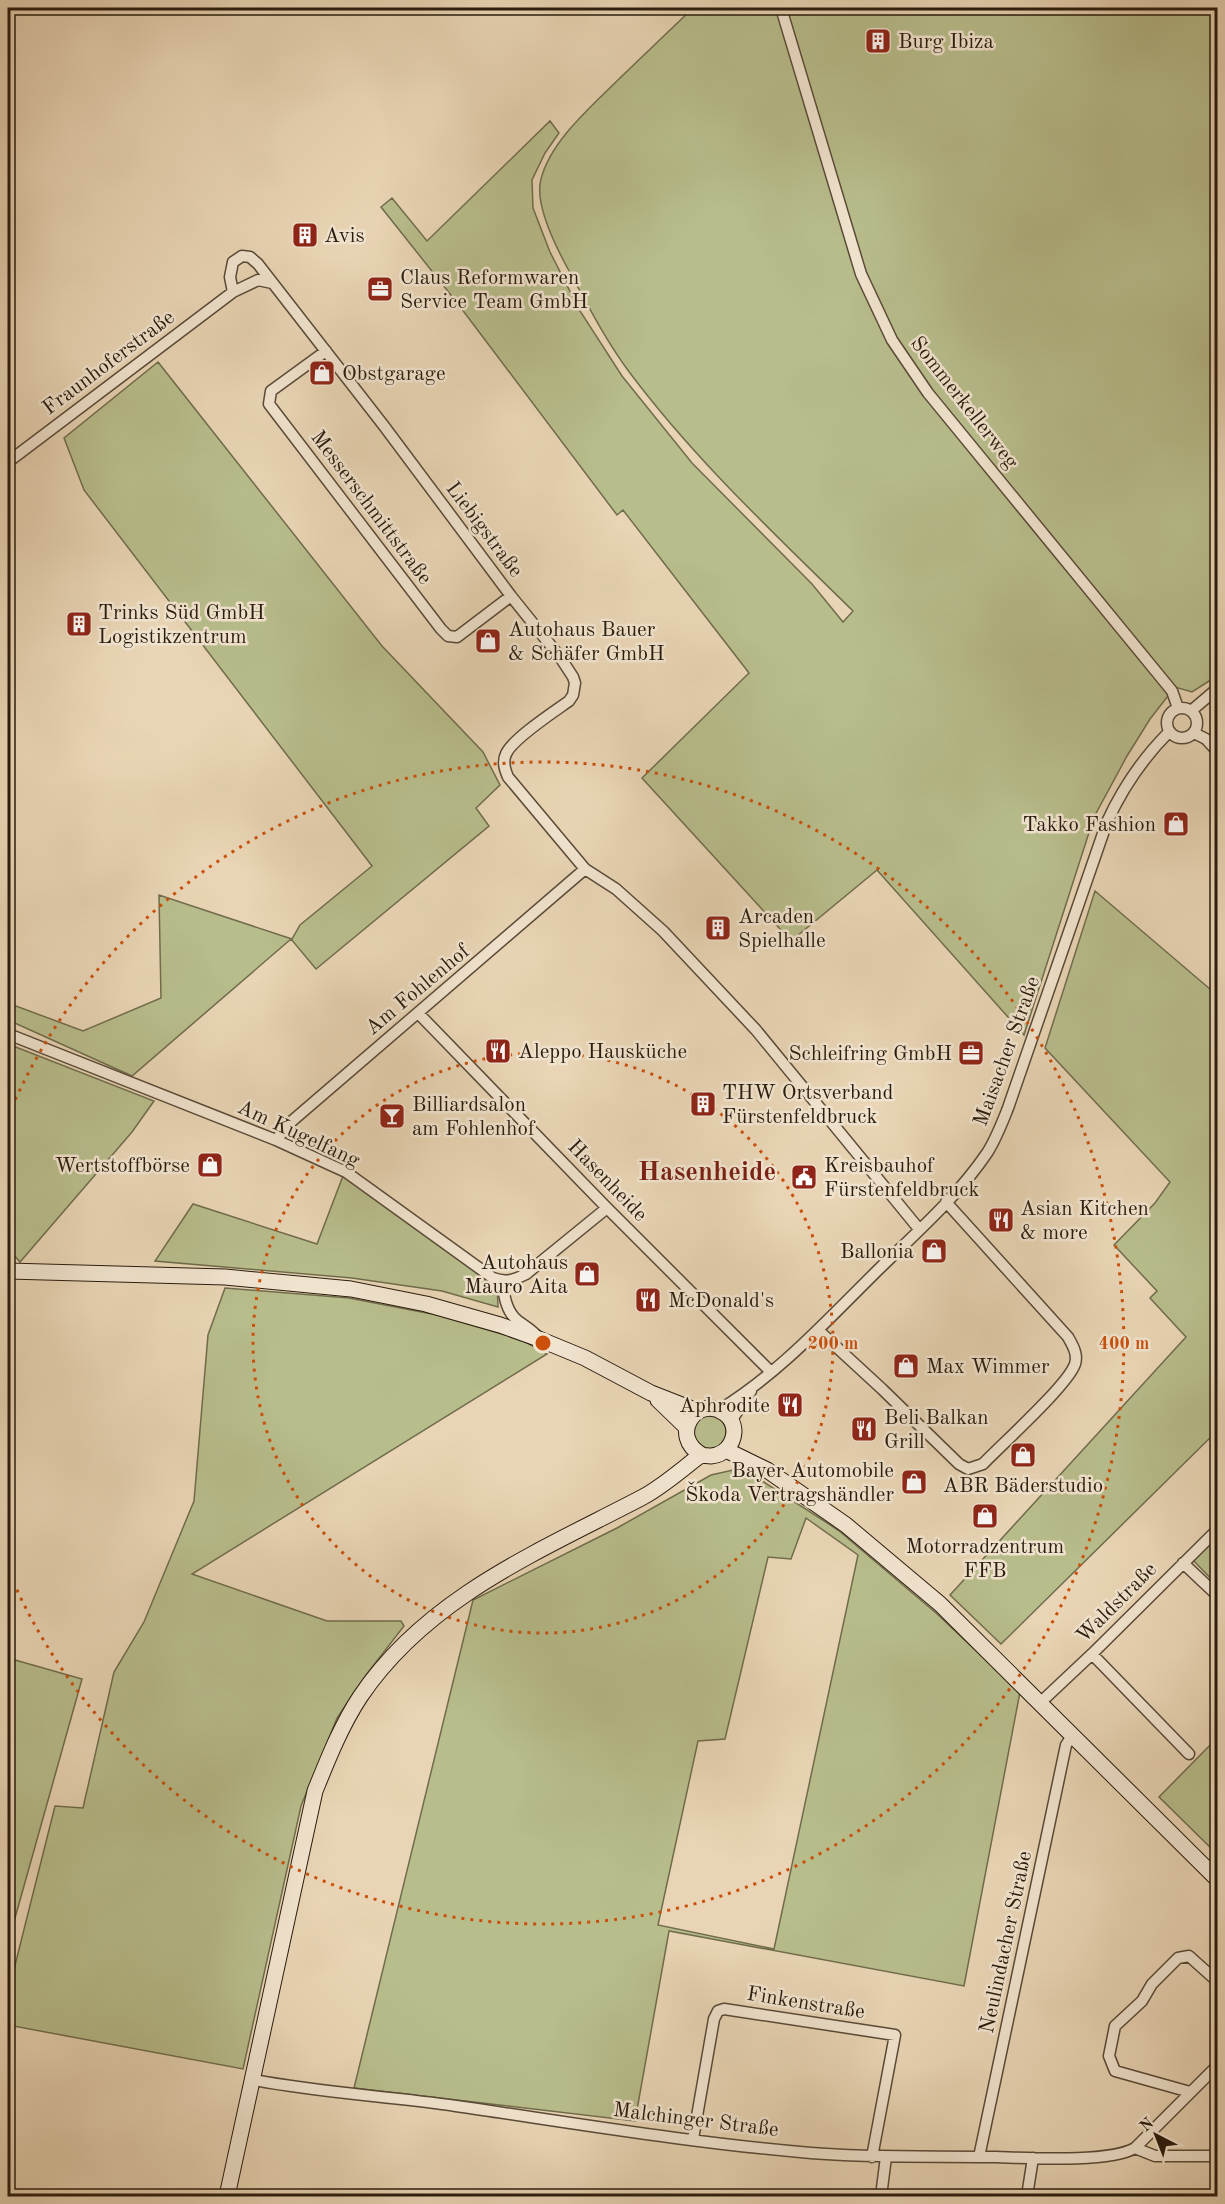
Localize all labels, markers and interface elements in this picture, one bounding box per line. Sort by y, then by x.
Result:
building icon: Burg Ibiza [863,26,893,56]
place label: Burg Ibiza [898,32,994,53]
building icon: Avis [290,220,320,250]
place label: Avis [324,226,365,247]
place label: Claus Reformwaren Service Team GmbH [400,268,588,313]
office icon: Claus Reformwaren Service Team GmbH [365,274,395,304]
street label: Fraunhoferstraße [39,307,179,419]
street label: Sommerkellerweg [906,333,1022,474]
shop icon: Obstgarage [307,358,337,388]
place label: Obstgarage [342,364,446,385]
street label: Messerschmittstraße [306,427,435,589]
street label: Liebigstraße [441,478,526,581]
place label: Trinks Süd GmbH Logistikzentrum [98,603,265,648]
building icon: Trinks Süd GmbH Logistikzentrum [64,609,94,639]
place label: Autohaus Bauer & Schäfer GmbH [508,620,665,665]
shop icon: Autohaus Bauer & Schäfer GmbH [473,626,503,656]
shop icon: Takko Fashion [1161,809,1191,839]
place label: Takko Fashion [1022,815,1156,836]
place label: Arcaden Spielhalle [738,907,826,952]
building icon: Arcaden Spielhalle [703,913,733,943]
street label: Am Fohlenhof [362,940,475,1040]
street label: Maisacher Straße [971,974,1044,1129]
restaurant icon: Aleppo Hausküche [483,1036,513,1066]
office icon: Schleifring GmbH [956,1038,986,1068]
place label: Aleppo Hausküche [518,1042,687,1063]
place label: Schleifring GmbH [789,1044,952,1065]
place label: THW Ortsverband Fürstenfeldbruck [722,1083,893,1128]
building icon: THW Ortsverband Fürstenfeldbruck [688,1089,718,1119]
place label: Billiardsalon am Fohlenhof [412,1095,536,1140]
street label: Am Kugelfang [234,1097,363,1172]
bar icon: Billiardsalon am Fohlenhof [377,1101,407,1131]
street label: Hasenheide [563,1136,651,1226]
shop icon: Wertstoffbörse [195,1150,225,1180]
place label: Wertstoffbörse [55,1156,190,1177]
place label: Kreisbauhof Fürstenfeldbruck [824,1156,979,1201]
district label: Hasenheide [638,1159,776,1186]
public building icon: Kreisbauhof Fürstenfeldbruck [789,1162,819,1192]
place label: Asian Kitchen & more [1020,1199,1149,1244]
restaurant icon: Asian Kitchen & more [986,1205,1016,1235]
shop icon: Ballonia [919,1236,949,1266]
place label: Ballonia [840,1242,914,1263]
place label: Autohaus Mauro Aita [464,1253,568,1298]
shop icon: Autohaus Mauro Aita [572,1259,602,1289]
restaurant icon: McDonald's [633,1285,663,1315]
place label: McDonald's [668,1291,774,1312]
centre of rings [533,1333,553,1353]
text: 200 m [808,1335,858,1353]
text: 400 m [1099,1335,1149,1353]
shop icon: Max Wimmer [891,1351,921,1381]
place label: Max Wimmer [926,1357,1050,1378]
restaurant icon: Aphrodite [775,1390,805,1420]
place label: Aphrodite [679,1396,770,1417]
place label: Beli Balkan Grill [884,1408,989,1453]
restaurant icon: Beli Balkan Grill [849,1414,879,1444]
shop icon: ABR Bäderstudio [1008,1440,1038,1470]
place label: Bayer Automobile Škoda Vertragshändler [685,1461,894,1506]
shop icon: Bayer Automobile Škoda Vertragshändler [899,1467,929,1497]
place label: ABR Bäderstudio [943,1476,1103,1497]
shop icon: Motorradzentrum FFB [970,1501,1000,1531]
place label: Motorradzentrum FFB [906,1537,1064,1582]
street label: Waldstraße [1073,1559,1161,1647]
street label: Neulindacher Straße [977,1849,1036,2035]
street label: Finkenstraße [745,1984,866,2023]
street label: Malchinger Straße [612,2100,780,2141]
north arrow [1126,2105,1186,2165]
text: N [1137,2115,1158,2135]

